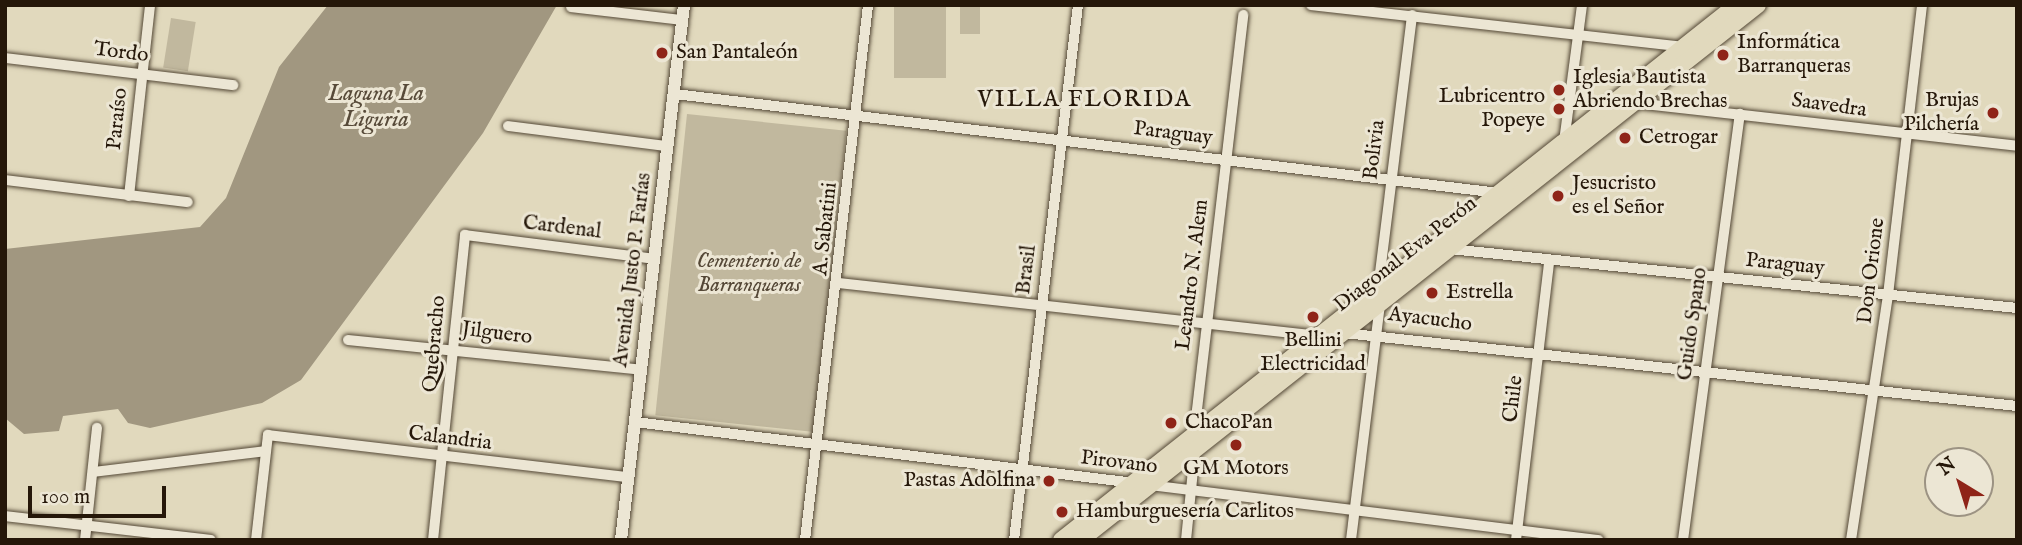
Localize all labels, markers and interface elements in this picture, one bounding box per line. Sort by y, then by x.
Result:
place label: Informática Barranqueras [1737,30,1851,80]
street label: Tordo [92,37,150,69]
place label: San Pantaleón [676,40,798,66]
marker: San Pantaleón [654,45,670,61]
marker: Informática Barranqueras [1715,47,1731,63]
place label: Iglesia Bautista Abriendo Brechas [1573,65,1727,115]
water label: Laguna La Liguria [328,80,424,134]
marker: Iglesia Bautista Abriendo Brechas [1551,82,1567,98]
place label: Lubricentro Popeye [1439,84,1545,134]
district label: VILLA FLORIDA [979,86,1191,114]
street label: Paraíso [102,87,134,151]
street label: Saavedra [1790,88,1868,124]
place label: Brujas Pilchería [1903,88,1979,138]
marker: Lubricentro Popeye [1551,101,1567,117]
marker: Brujas Pilchería [1985,105,2001,121]
street label: Paraguay [1132,117,1214,151]
street label: Bolivia [1359,118,1391,182]
place label: Cetrogar [1639,125,1718,151]
marker: Cetrogar [1617,130,1633,146]
street label: Avenida Justo P. Farías [609,171,657,369]
place label: Jesucristo es el Señor [1572,171,1664,221]
street label: A. Sabatini [809,181,843,277]
marker: Jesucristo es el Señor [1550,188,1566,204]
street label: Diagonal Eva Perón [1330,192,1482,318]
street label: Leandro N. Alem [1171,198,1215,352]
street label: Cardenal [521,211,603,245]
street label: Don Orione [1853,217,1891,325]
street label: Brasil [1011,244,1043,296]
street label: Paraguay [1744,248,1826,282]
park label: Cementerio de Barranqueras [697,249,801,299]
street label: Guido Spano [1673,266,1713,382]
place label: Estrella [1446,280,1513,306]
marker: Estrella [1424,285,1440,301]
street label: Quebracho [418,295,452,393]
street label: Ayacucho [1387,302,1473,338]
marker: Bellini Electricidad [1305,309,1321,325]
street label: Jilguero [460,317,534,351]
place label: Bellini Electricidad [1260,328,1366,378]
street label: Chile [1499,374,1529,424]
place label: ChacoPan [1185,410,1273,436]
marker: ChacoPan [1163,415,1179,431]
street label: Calandria [407,421,493,457]
marker: GM Motors [1228,437,1244,453]
street label: Pirovano [1079,446,1159,480]
north arrow [1924,447,1994,517]
text: N [1933,453,1961,482]
place label: GM Motors [1183,456,1289,482]
place label: Pastas Adolfina [903,468,1035,494]
scale bar [32,472,170,516]
marker: Pastas Adolfina [1041,473,1057,489]
text: 100 m [41,484,90,511]
place label: Hamburguesería Carlitos [1076,499,1294,525]
marker: Hamburguesería Carlitos [1054,504,1070,520]

